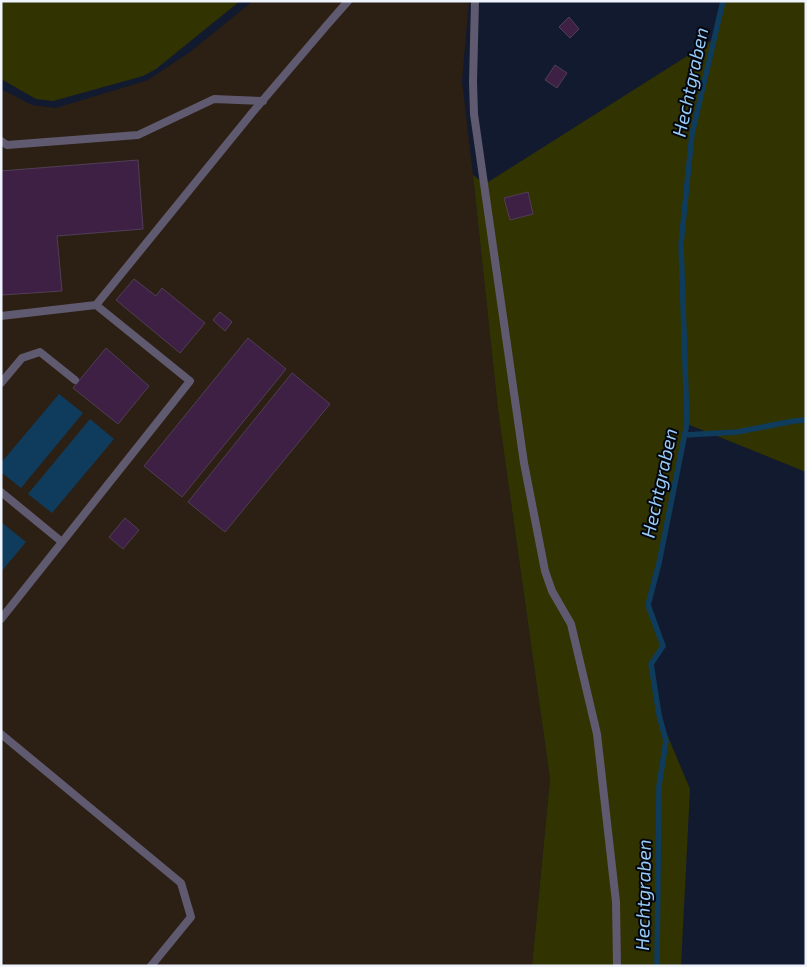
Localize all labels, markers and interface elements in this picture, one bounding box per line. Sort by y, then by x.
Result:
water label: Hechtgraben [667,25,712,139]
water label: Hechtgraben [636,426,681,540]
water label: Hechtgraben [630,839,655,951]

